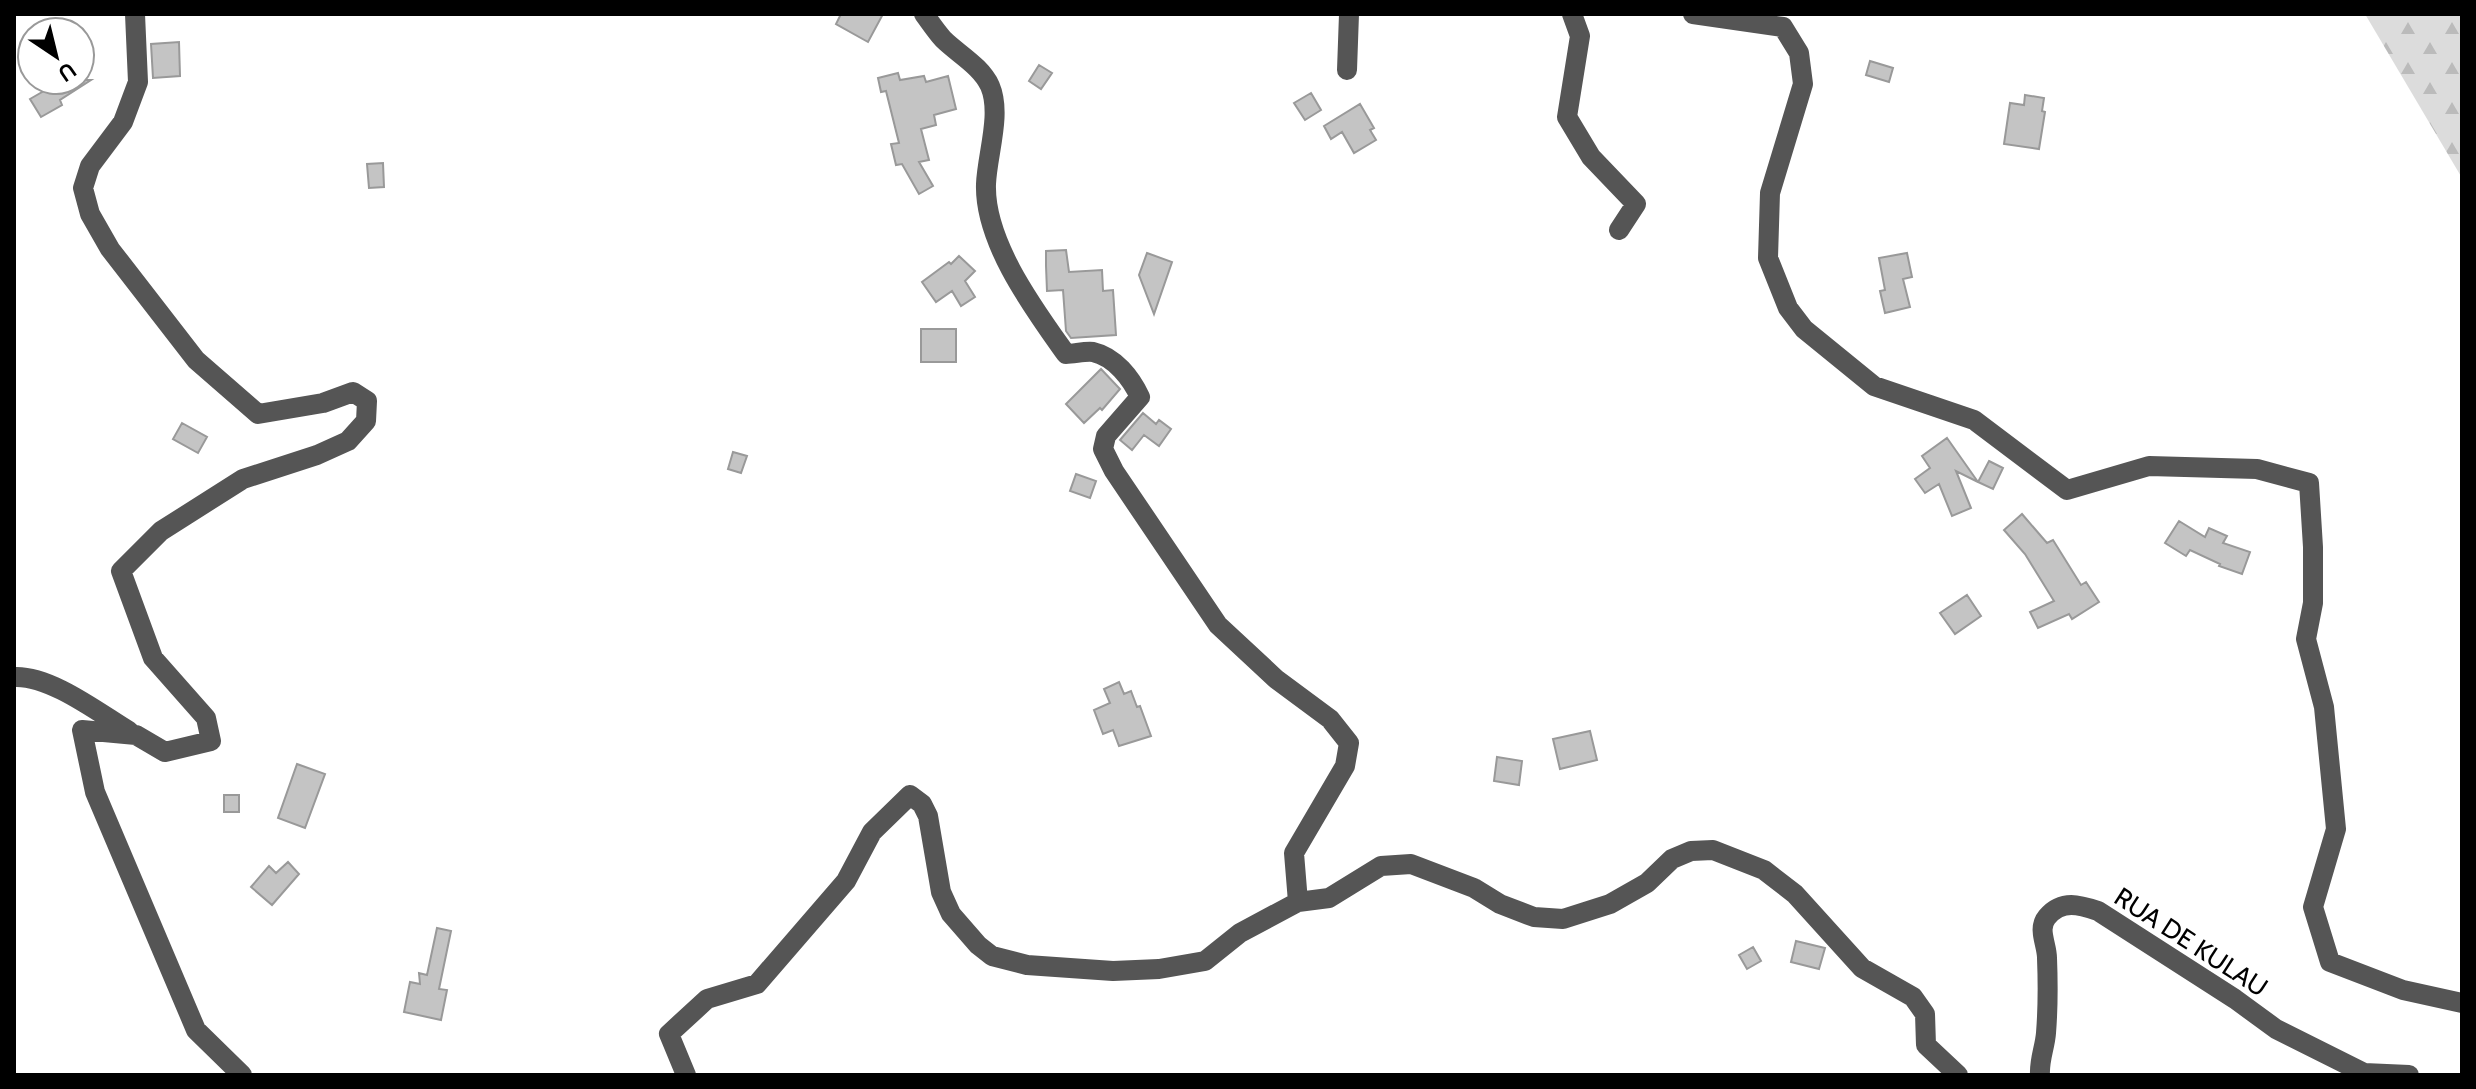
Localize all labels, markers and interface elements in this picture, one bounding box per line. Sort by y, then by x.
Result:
north arrow [16,16,96,96]
text: U [53,56,81,88]
street label: RUA DE KULAU [2108,881,2274,1003]

